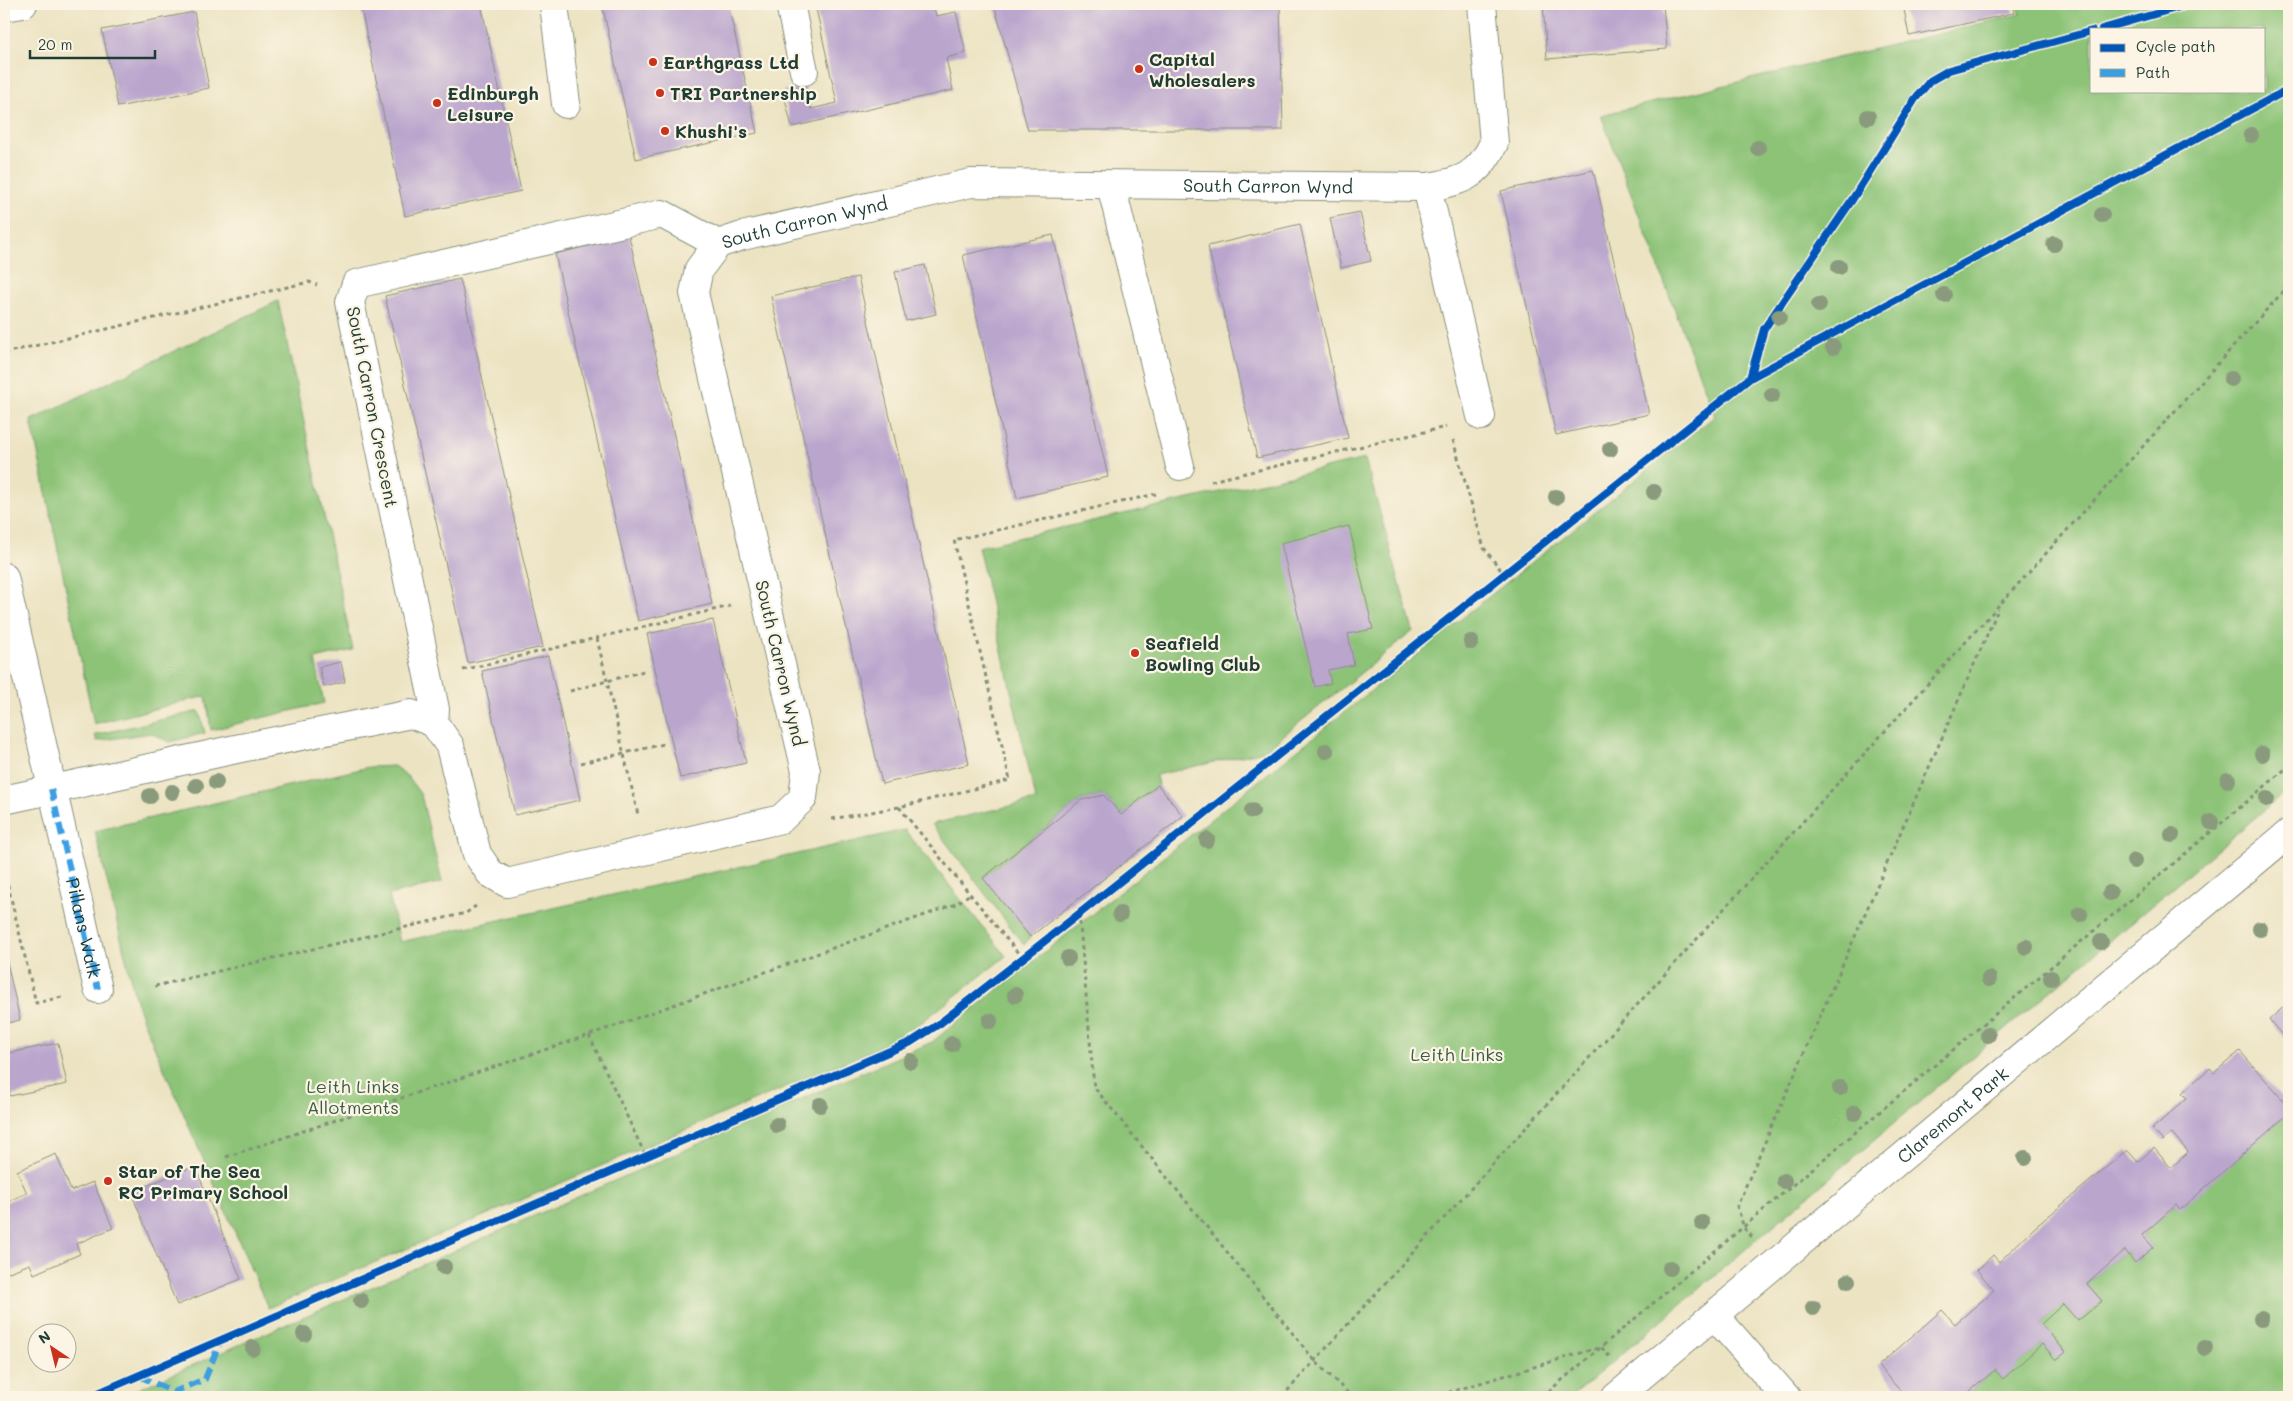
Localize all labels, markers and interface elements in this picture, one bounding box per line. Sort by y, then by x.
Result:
scale bar [30,28,155,60]
legend [2090,28,2266,92]
text: 20 m [38,34,72,54]
text: Cycle path [2136,36,2215,56]
place label: Capital Wholesalers [1149,47,1255,92]
place label: Earthgrass Ltd [663,50,799,74]
marker: Earthgrass Ltd [647,56,659,68]
text: Path [2136,62,2170,82]
marker: Capital Wholesalers [1133,63,1145,75]
place label: Edinburgh Leisure [447,81,539,126]
place label: TRI Partnership [670,81,817,105]
marker: TRI Partnership [654,87,666,99]
marker: Edinburgh Leisure [431,97,443,109]
place label: Khushi's [675,119,747,143]
marker: Khushi's [659,125,671,137]
street label: South Carron Wynd [1183,173,1353,198]
street label: South Carron Wynd [718,191,890,254]
street label: South Carron Crescent [342,304,404,510]
street label: South Carron Wynd [750,578,812,748]
place label: Seafield Bowling Club [1145,631,1260,676]
marker: Seafield Bowling Club [1129,647,1141,659]
street label: Pillans Walk [61,875,107,981]
park label: Leith Links [1410,1042,1504,1066]
street label: Claremont Park [1892,1061,2013,1169]
park label: Leith Links Allotments [306,1074,400,1119]
place label: Star of The Sea RC Primary School [118,1159,288,1204]
marker: Star of The Sea RC Primary School [102,1175,114,1187]
north arrow [28,1324,78,1374]
text: N [34,1326,54,1348]

